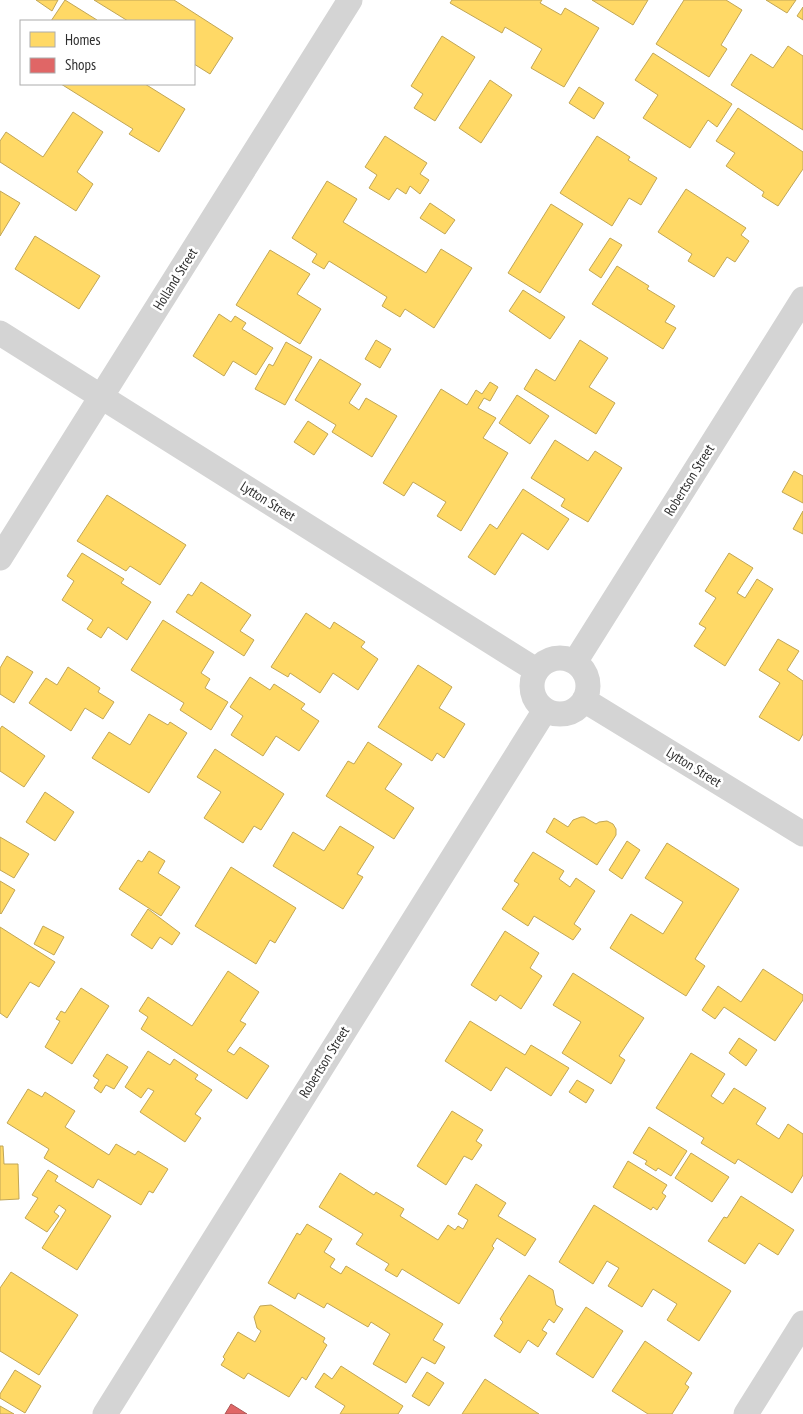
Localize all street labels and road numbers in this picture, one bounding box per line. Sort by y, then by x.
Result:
street label: Holland Street [149,244,201,313]
street label: Robertson Street [660,441,718,519]
street label: Lytton Street [237,477,299,525]
street label: Lytton Street [663,743,725,791]
street label: Robertson Street [295,1023,353,1101]

